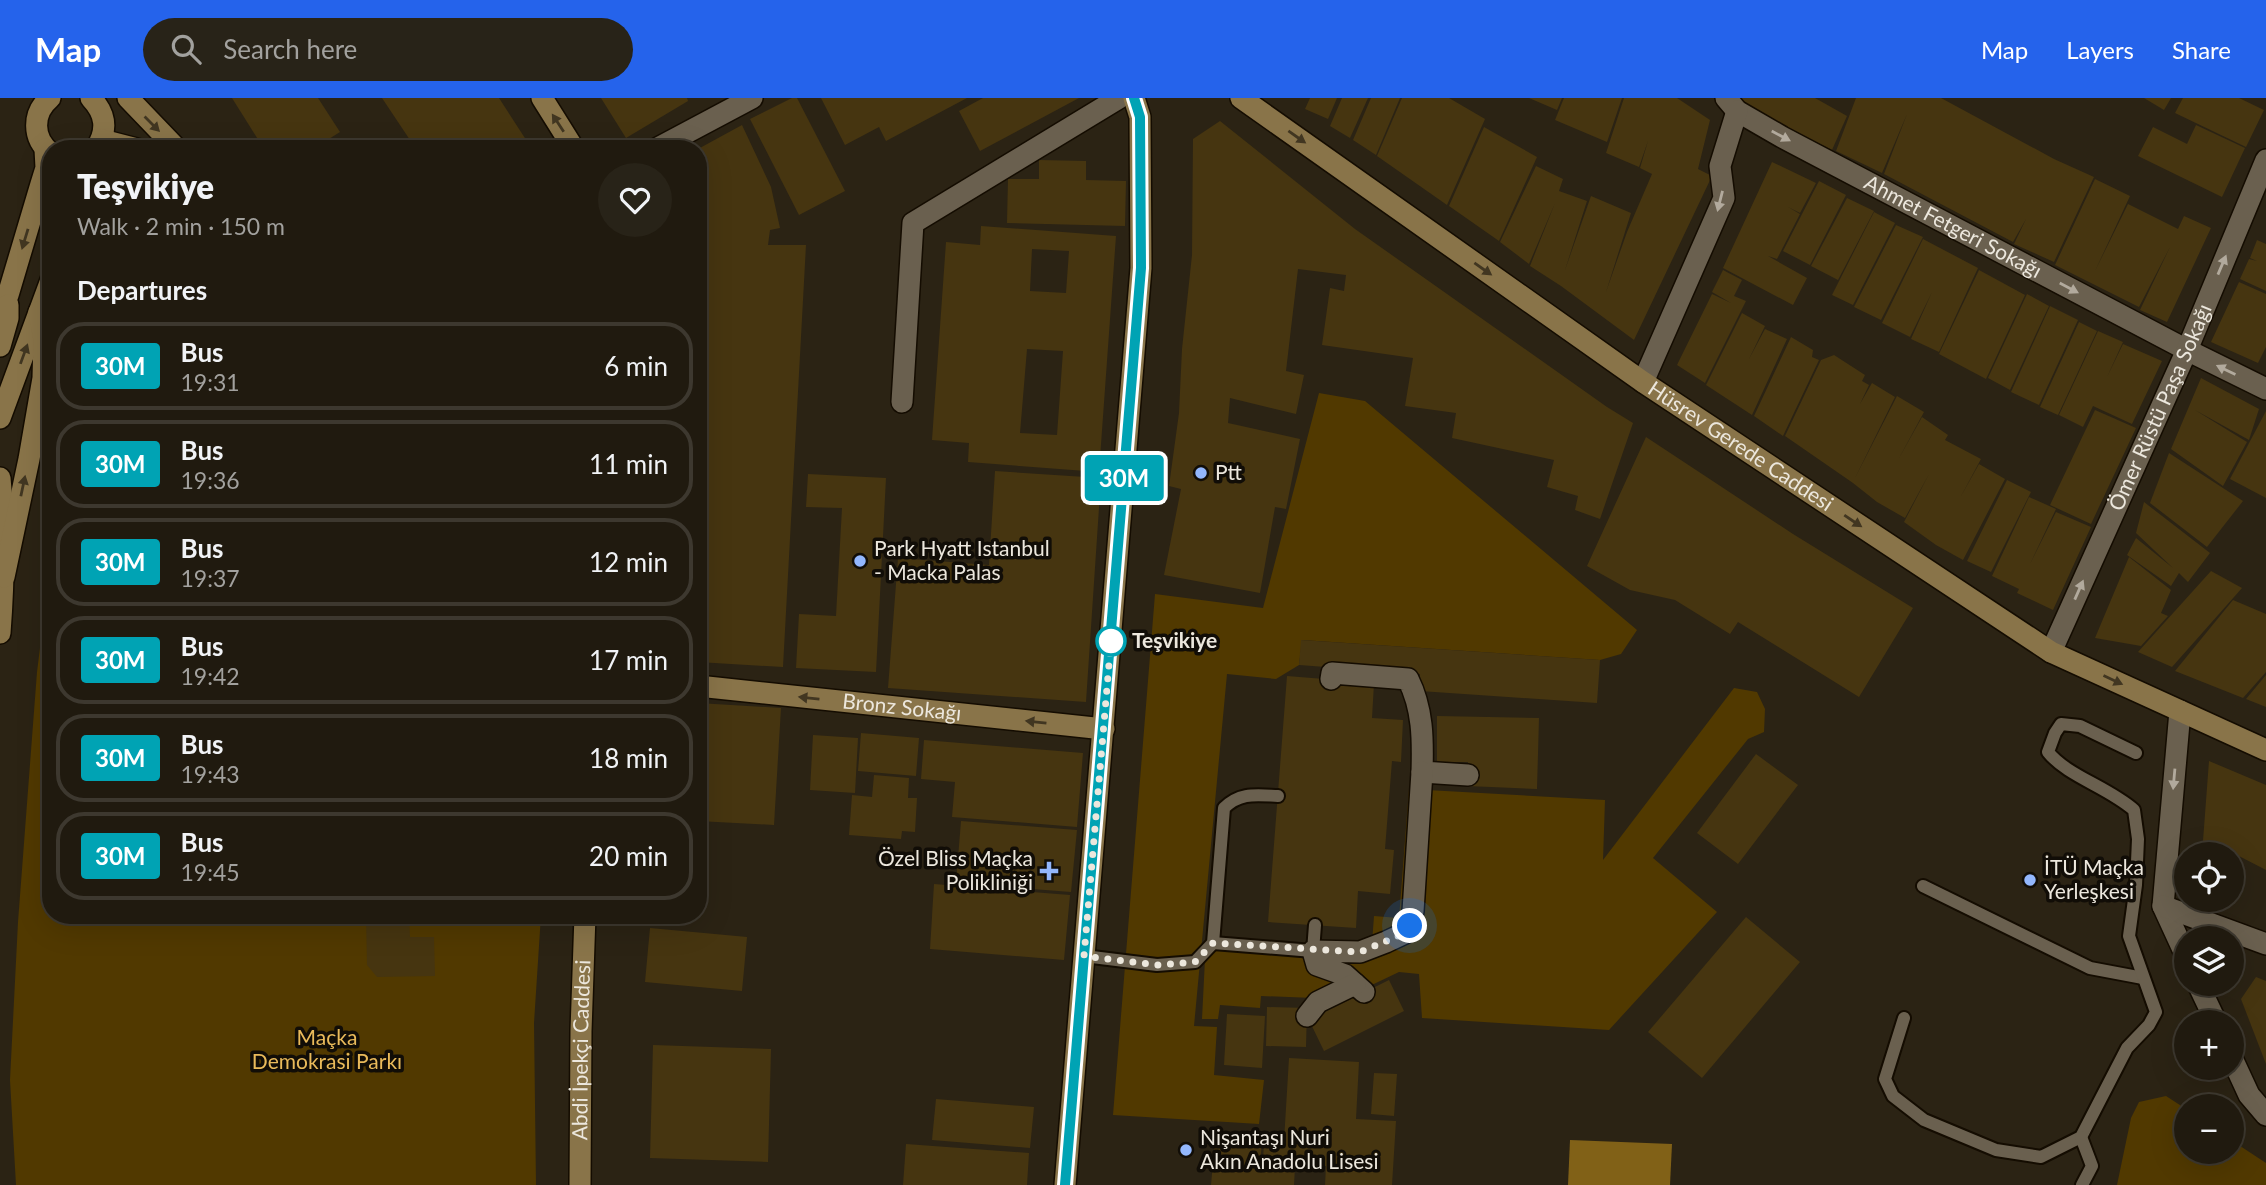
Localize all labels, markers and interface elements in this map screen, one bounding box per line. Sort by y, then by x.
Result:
search box [143,18,633,81]
text: Map [35,29,101,69]
icon: search [167,30,205,68]
text: Search here [223,33,357,65]
text: Map [1981,35,2028,64]
text: Layers [2066,35,2134,64]
text: Share [2172,35,2231,64]
one-way arrow [551,114,564,133]
one-way arrow [143,115,160,131]
one-way arrow [1288,130,1306,144]
one-way arrow [1772,130,1791,142]
button: heart [598,163,672,237]
text: Teşvikiye [77,166,214,206]
street label: Ahmet Fetgeri Sokağı [1861,169,2046,282]
one-way arrow [1714,190,1725,212]
text: Walk · 2 min · 150 m [77,212,285,240]
one-way arrow [20,229,30,250]
one-way arrow [2217,254,2228,275]
one-way arrow [1474,261,1492,275]
text: Departures [77,274,207,306]
one-way arrow [2059,283,2079,294]
street label: Ömer Rüstü Paşa Sokağı [2102,300,2216,514]
text: Bus [181,336,224,368]
one-way arrow [18,343,29,364]
text: 6 min [604,350,668,382]
text: 30M [95,351,146,380]
one-way arrow [2216,364,2236,375]
text: 19:31 [181,368,240,396]
street label: Hüsrev Gerede Caddesi [1644,375,1838,515]
text: Bus [181,434,224,466]
text: 11 min [589,448,668,480]
text: 30M [95,449,146,478]
line badge: 30M [1084,455,1164,501]
place label: Ptt [1215,459,1243,484]
text: 30M [1099,463,1149,492]
marker: Ptt [1193,465,1209,481]
text: 19:36 [181,466,240,494]
one-way arrow [18,475,29,497]
one-way arrow [1844,514,1862,528]
text: Bus [181,532,224,564]
place label: Park Hyatt Istanbul - Macka Palas [874,535,1050,584]
text: 12 min [589,546,668,578]
text: 30M [95,547,146,576]
marker: Park Hyatt Istanbul - Macka Palas [852,553,868,569]
text: 19:37 [181,564,240,592]
one-way arrow [2073,580,2085,600]
marker: Teşvikiye [1096,626,1126,656]
place label: Teşvikiye [1132,627,1217,652]
text: Bus [181,630,224,662]
text: 17 min [589,644,668,676]
text: 30M [95,645,146,674]
text: 19:42 [181,662,240,690]
one-way arrow [2103,674,2123,686]
street label: Bronz Sokağı [841,687,963,725]
one-way arrow [798,692,820,703]
one-way arrow [1025,716,1047,727]
text: Bus [181,728,224,760]
text: 18 min [589,742,668,774]
text: 30M [95,743,146,772]
text: 19:43 [181,760,240,788]
one-way arrow [2168,768,2179,790]
text: Bus [181,826,224,858]
text: 20 min [589,840,668,872]
text: 30M [95,841,146,870]
map controls [2174,842,2244,1164]
button: locate [2174,842,2244,912]
place label: Özel Bliss Maçka Polikliniği [878,845,1033,894]
place label: İTÜ Maçka Yerleşkesi [2044,854,2144,903]
text: 19:45 [181,858,240,886]
marker: Özel Bliss Maçka Polikliniği [1039,861,1059,881]
marker: İTÜ Maçka Yerleşkesi [2022,872,2038,888]
your location [1392,908,1427,943]
button: layers [2174,926,2244,996]
street label: Abdi İpekçi Caddesi [566,959,594,1140]
button: + [2174,1010,2244,1080]
park label: Maçka Demokrasi Parkı [252,1024,402,1073]
button: − [2174,1094,2244,1164]
place label: Nişantaşı Nuri Akın Anadolu Lisesi [1200,1124,1378,1173]
marker: Nişantaşı Nuri Akın Anadolu Lisesi [1178,1142,1194,1158]

